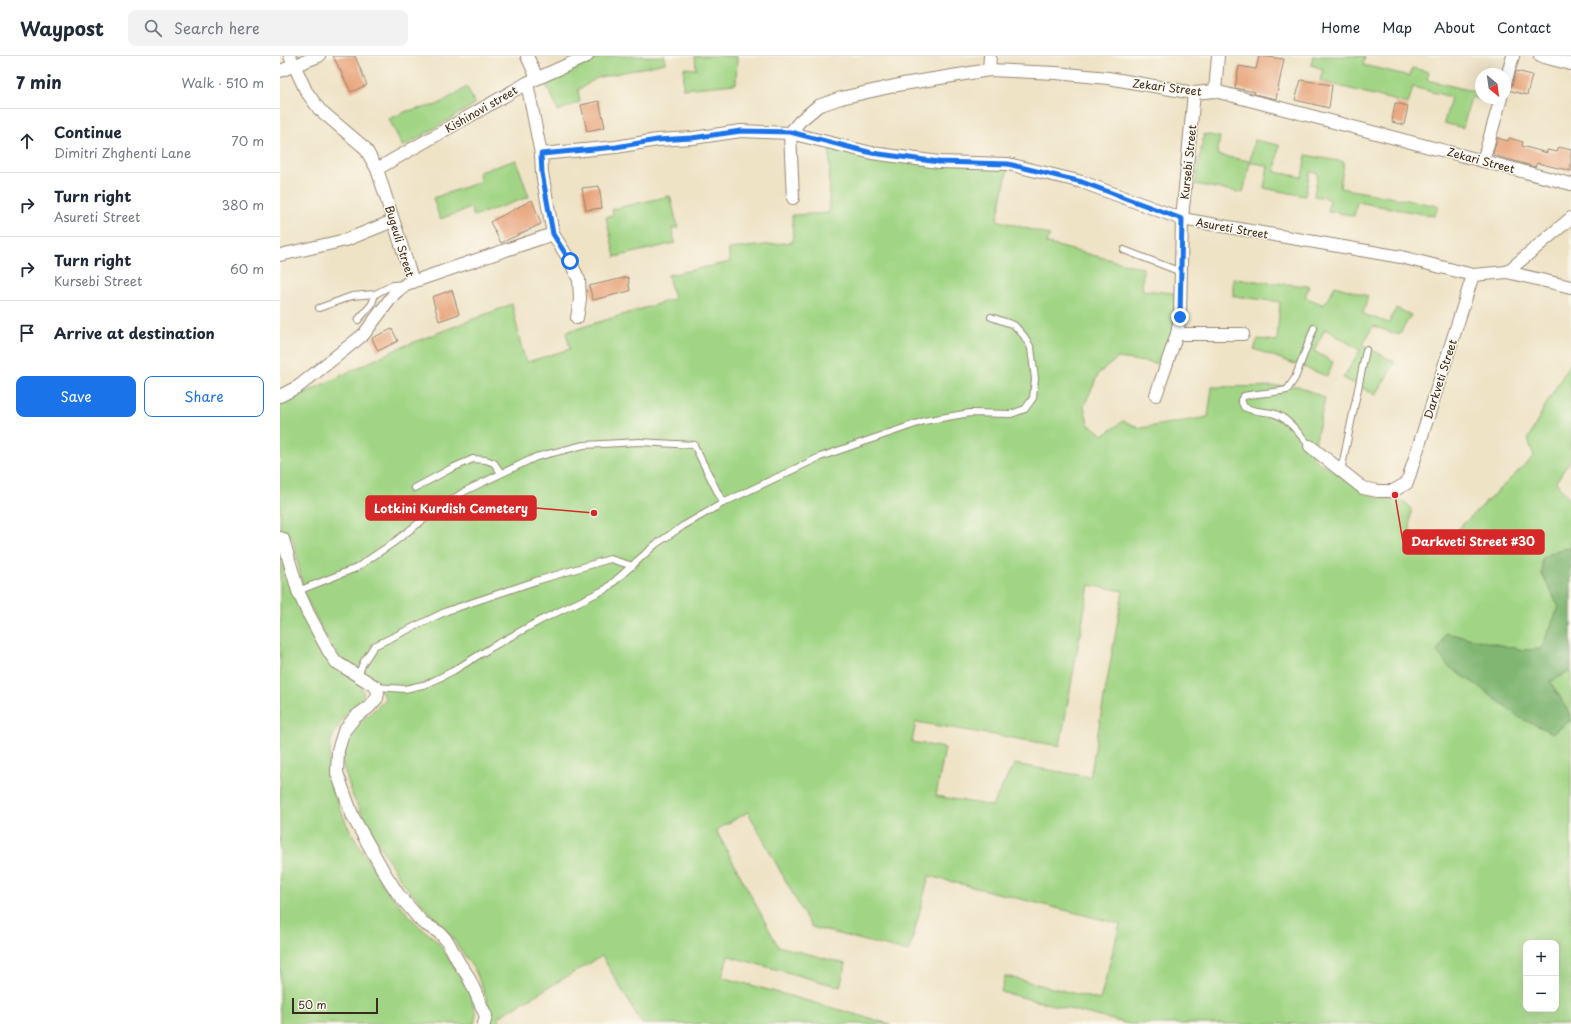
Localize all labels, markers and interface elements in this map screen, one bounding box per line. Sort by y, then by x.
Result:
search box [128,10,408,46]
text: Waypost [20,14,104,42]
text: Search here [174,16,260,39]
icon: search [142,17,164,39]
text: Home [1321,17,1360,38]
text: Map [1382,17,1412,38]
text: About [1434,17,1475,38]
text: Contact [1497,17,1551,38]
north arrow [1475,68,1511,104]
text: 7 min [16,69,62,95]
text: Walk · 510 m [181,73,264,92]
street label: Zekari Street [1132,74,1203,100]
street label: Kishinovi street [441,81,521,137]
text: Continue [54,120,122,143]
street label: Kursebi Street [1176,123,1200,200]
icon: ahead [16,130,38,152]
text: 70 m [231,131,264,150]
text: Dimitri Zhghenti Lane [54,143,191,162]
street label: Zekari Street [1445,143,1517,177]
text: Turn right [54,184,131,207]
icon: right [16,194,38,216]
text: 380 m [221,195,264,214]
street label: Bugeuli Street [381,203,419,279]
text: Asureti Street [54,207,140,226]
street label: Asureti Street [1195,213,1270,243]
text: Turn right [54,248,131,271]
route start [561,252,579,270]
icon: right [16,258,38,280]
text: 60 m [230,259,264,278]
text: Kursebi Street [54,271,142,290]
route end [1171,308,1189,326]
text: Arrive at destination [54,321,215,344]
icon: arrive [16,322,38,344]
street label: Darkveti Street [1419,337,1461,421]
button: Save [16,376,136,417]
button: Share [144,376,264,417]
callout: Lotkini Kurdish Cemetery [366,496,536,520]
text: Lotkini Kurdish Cemetery [374,499,528,517]
callout: Darkveti Street #30 [1403,530,1544,554]
text: Darkveti Street #30 [1411,532,1535,550]
map controls [1523,940,1559,1012]
button: + [1523,940,1559,976]
button: − [1523,976,1559,1012]
scale bar [292,996,378,1015]
text: 50 m [298,996,327,1013]

